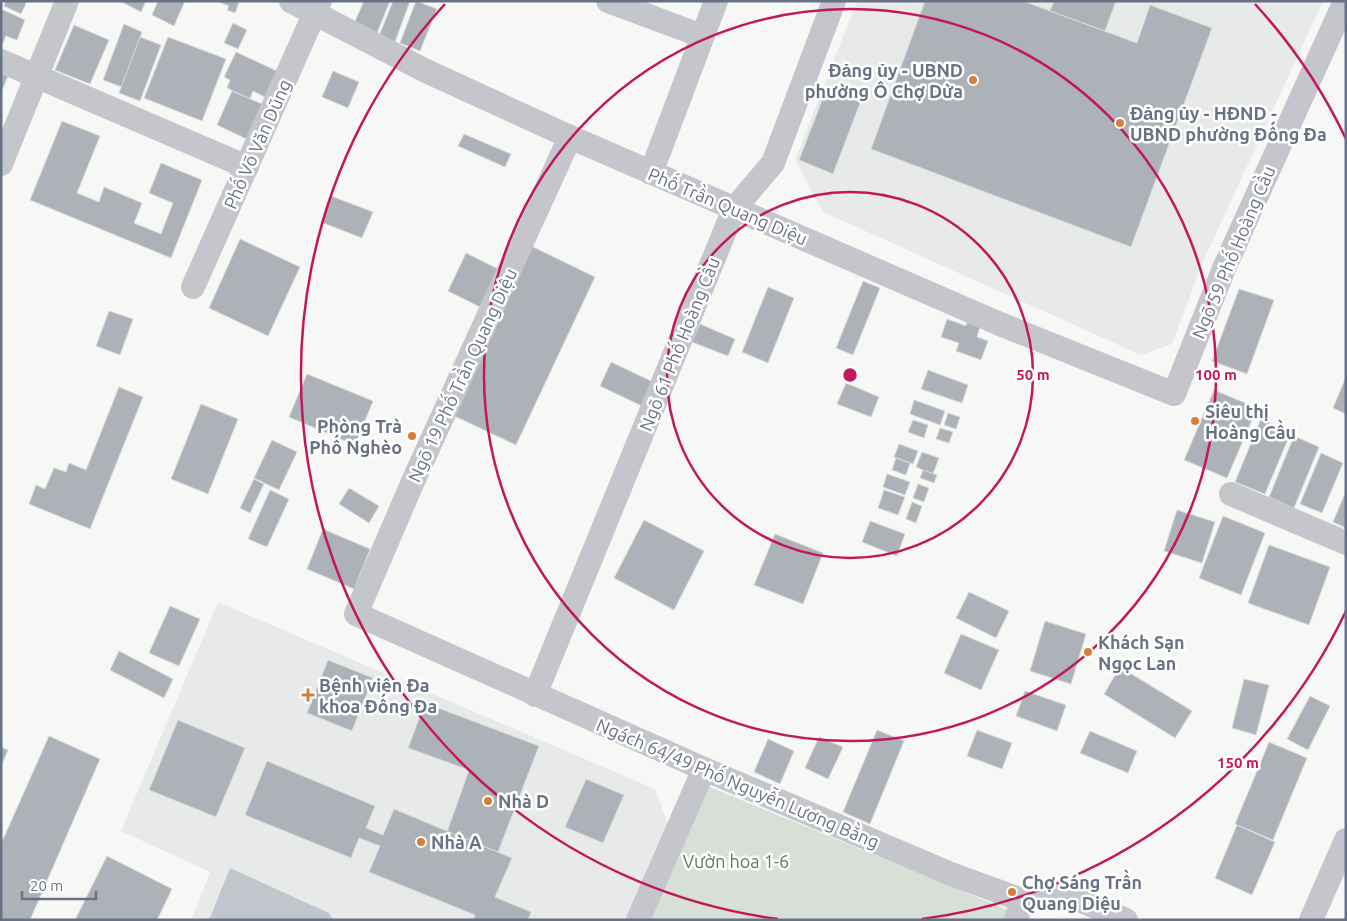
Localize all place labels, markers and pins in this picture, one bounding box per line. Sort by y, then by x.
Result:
place label: Đảng ủy - UBND phường Ô Chợ Dừa [805,60,963,101]
marker: Đảng ủy - UBND phường Ô Chợ Dừa [967,74,979,86]
place label: Đảng ủy - HĐND - UBND phường Đống Đa [1130,103,1327,144]
marker: Đảng ủy - HĐND - UBND phường Đống Đa [1114,117,1126,129]
centre of rings [841,366,859,384]
place label: Siêu thị Hoàng Cầu [1205,401,1296,442]
marker: Siêu thị Hoàng Cầu [1189,415,1201,427]
place label: Phòng Trà Phố Nghèo [309,416,402,457]
marker: Phòng Trà Phố Nghèo [406,430,418,442]
place label: Khách Sạn Ngọc Lan [1098,632,1185,673]
marker: Khách Sạn Ngọc Lan [1082,646,1094,658]
place label: Bệnh viện Đa khoa Đống Đa [319,675,437,716]
marker: Bệnh viện Đa khoa Đống Đa [301,688,315,702]
place label: Nhà D [498,791,549,811]
marker: Nhà D [482,795,494,807]
place label: Nhà A [431,832,482,852]
marker: Nhà A [415,836,427,848]
place label: Chợ Sáng Trần Quang Diệu [1022,869,1142,913]
marker: Chợ Sáng Trần Quang Diệu [1006,886,1018,898]

